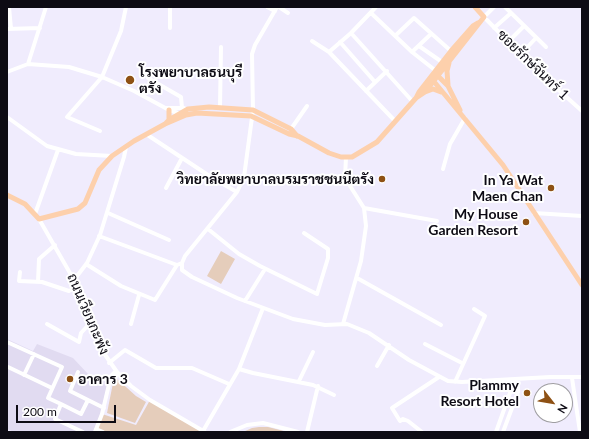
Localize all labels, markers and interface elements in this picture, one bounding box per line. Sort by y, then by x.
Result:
street label: ซอยรักษ์จันทร์ 1 [494,26,572,104]
place label: โรงพยาบาลธนบุรี ตรัง [139,64,242,96]
marker: โรงพยาบาลธนบุรี ตรัง [124,74,136,86]
place label: วิทยาลัยพยาบาลบรมราชชนนีตรัง [177,171,374,187]
place label: In Ya Wat Maen Chan [472,172,543,204]
marker: วิทยาลัยพยาบาลบรมราชชนนีตรัง [377,174,387,184]
marker: In Ya Wat Maen Chan [546,183,556,193]
place label: My House Garden Resort [428,206,518,238]
marker: My House Garden Resort [521,217,531,227]
street label: ถนนเวียนกะพัง [63,271,113,357]
place label: อาคาร 3 [78,371,128,387]
marker: อาคาร 3 [65,374,75,384]
place label: Plammy Resort Hotel [440,377,519,410]
north arrow [533,383,573,423]
marker: Plammy Resort Hotel [522,388,532,398]
scale bar [18,397,118,423]
text: N [555,402,571,416]
text: 200 m [23,404,57,419]

